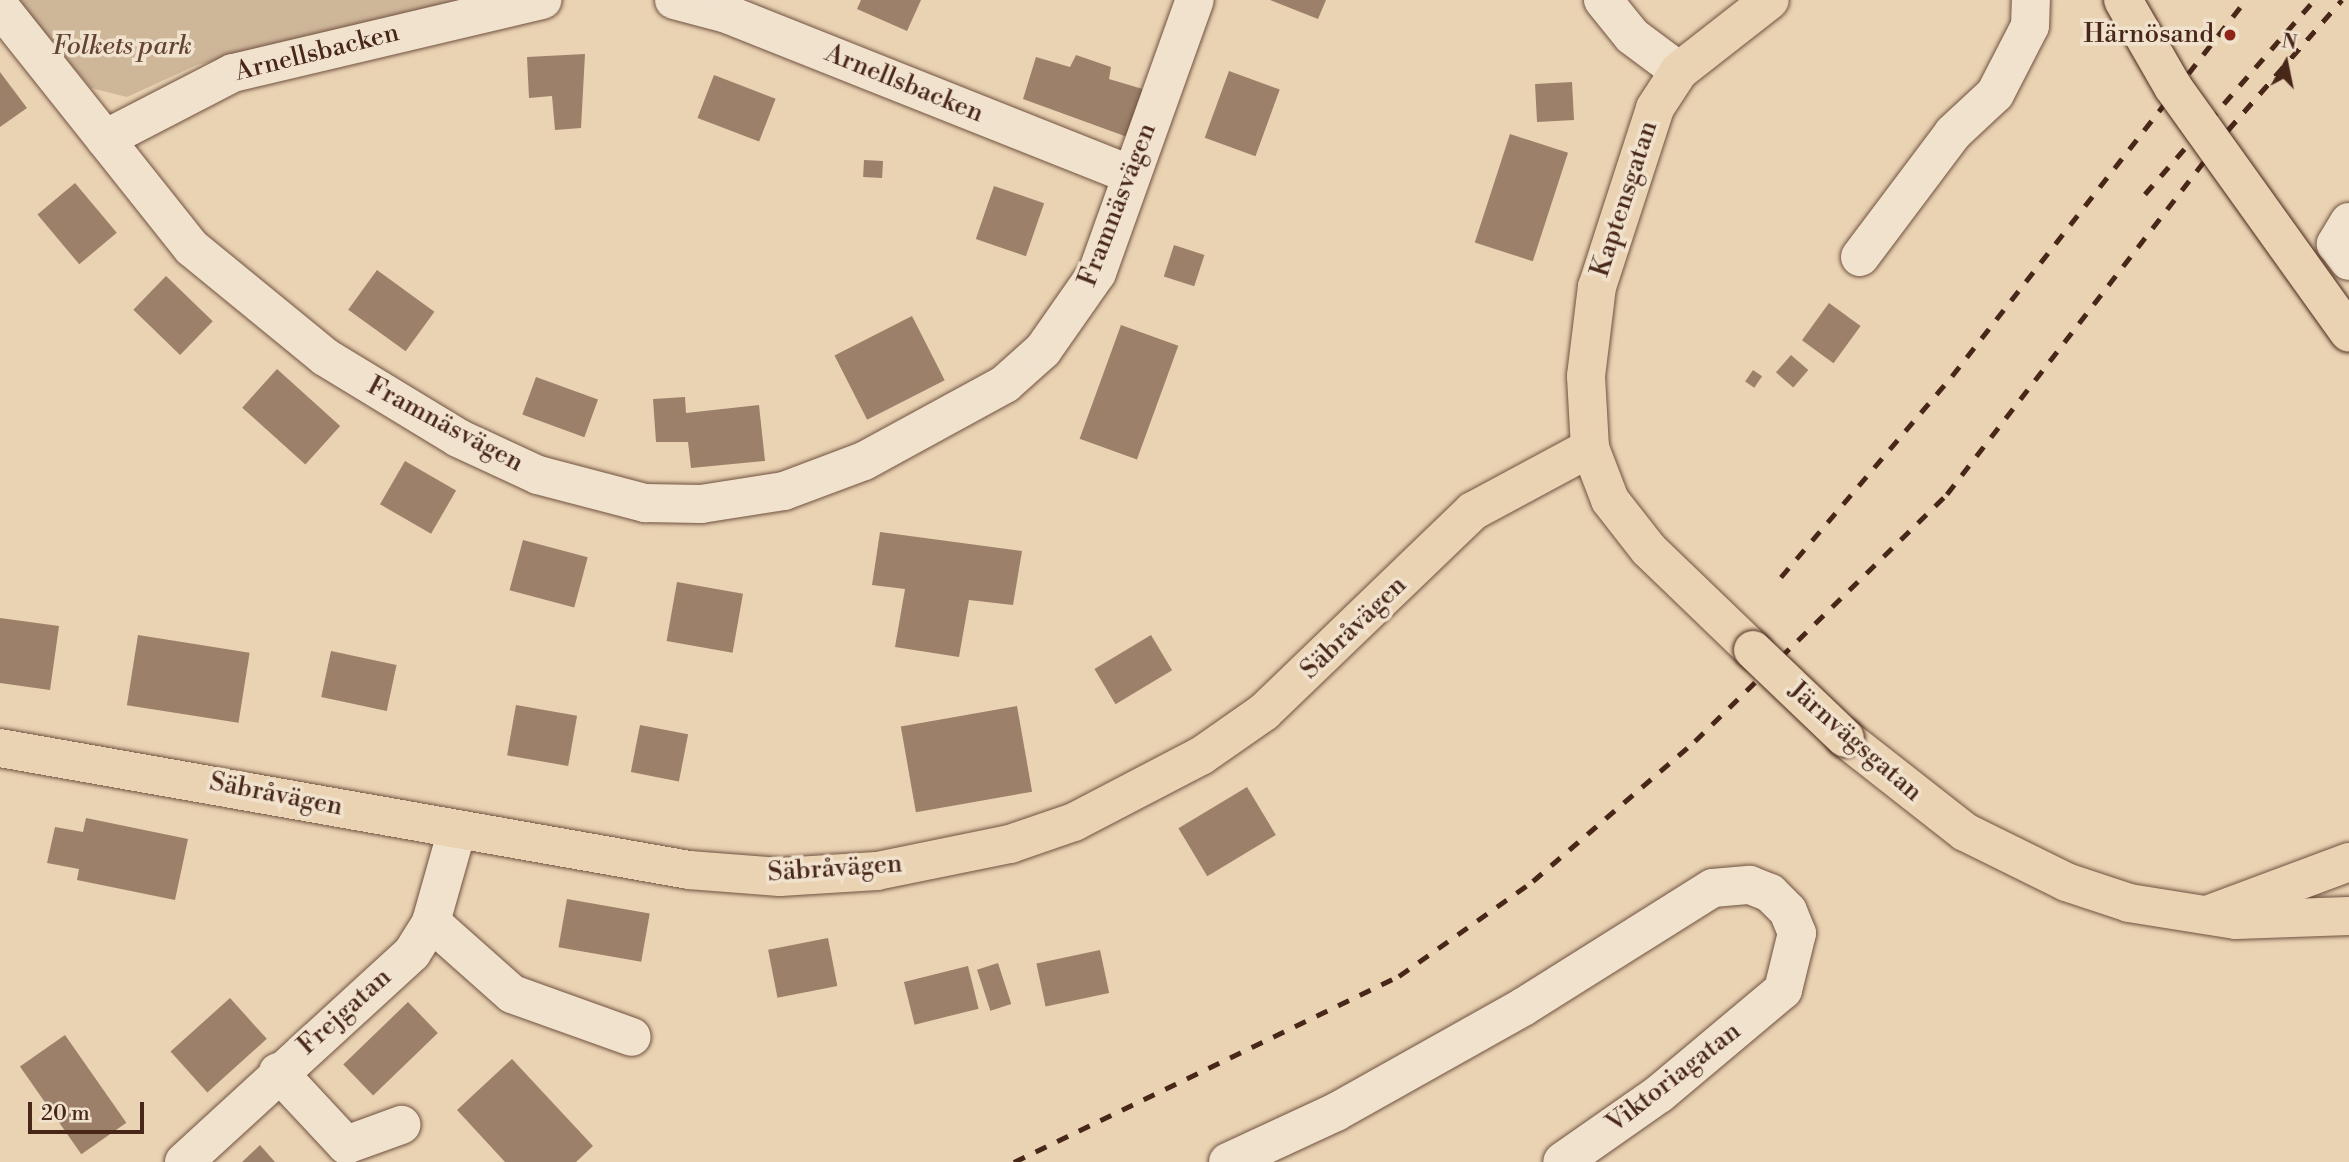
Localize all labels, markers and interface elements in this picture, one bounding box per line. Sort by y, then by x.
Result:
street label: Arnellsbacken [232,18,402,88]
place label: Härnösand [2083,19,2214,51]
marker: Härnösand [2220,25,2240,45]
north arrow [2251,28,2321,98]
text: N [2280,29,2299,55]
park label: Folkets park [52,31,192,63]
street label: Arnellsbacken [820,38,988,130]
street label: Kaptensgatan [1585,117,1665,281]
street label: Framnäsvägen [1073,119,1163,291]
street label: Framnäsvägen [362,371,528,479]
street label: Säbråvägen [1295,570,1413,686]
street label: Järnvägsgatan [1782,675,1928,809]
street label: Säbråvägen [207,767,345,823]
street label: Säbråvägen [767,849,903,889]
street label: Frejgatan [292,962,398,1062]
street label: Viktoriagatan [1601,1016,1747,1140]
scale bar [32,1088,147,1132]
text: 20 m [41,1101,90,1127]

